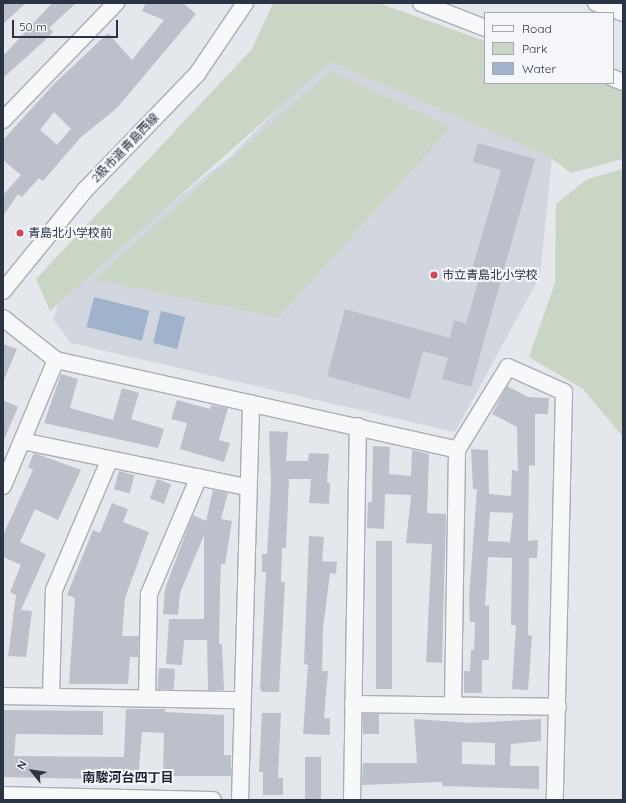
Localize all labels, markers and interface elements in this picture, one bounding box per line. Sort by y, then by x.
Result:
scale bar [14,12,120,38]
legend [484,12,614,84]
text: 50 m [19,19,47,34]
text: Road [522,21,552,36]
text: Park [522,41,547,56]
text: Water [522,61,556,76]
street label: 2級市道青島西線 [88,110,162,186]
place label: 青島北小学校前 [28,226,112,240]
marker: 青島北小学校前 [15,228,25,238]
place label: 市立青島北小学校 [442,268,538,282]
marker: 市立青島北小学校 [429,270,439,280]
north arrow [12,751,52,791]
text: N [14,758,30,772]
district label: 南駿河台四丁目 [83,769,173,785]

